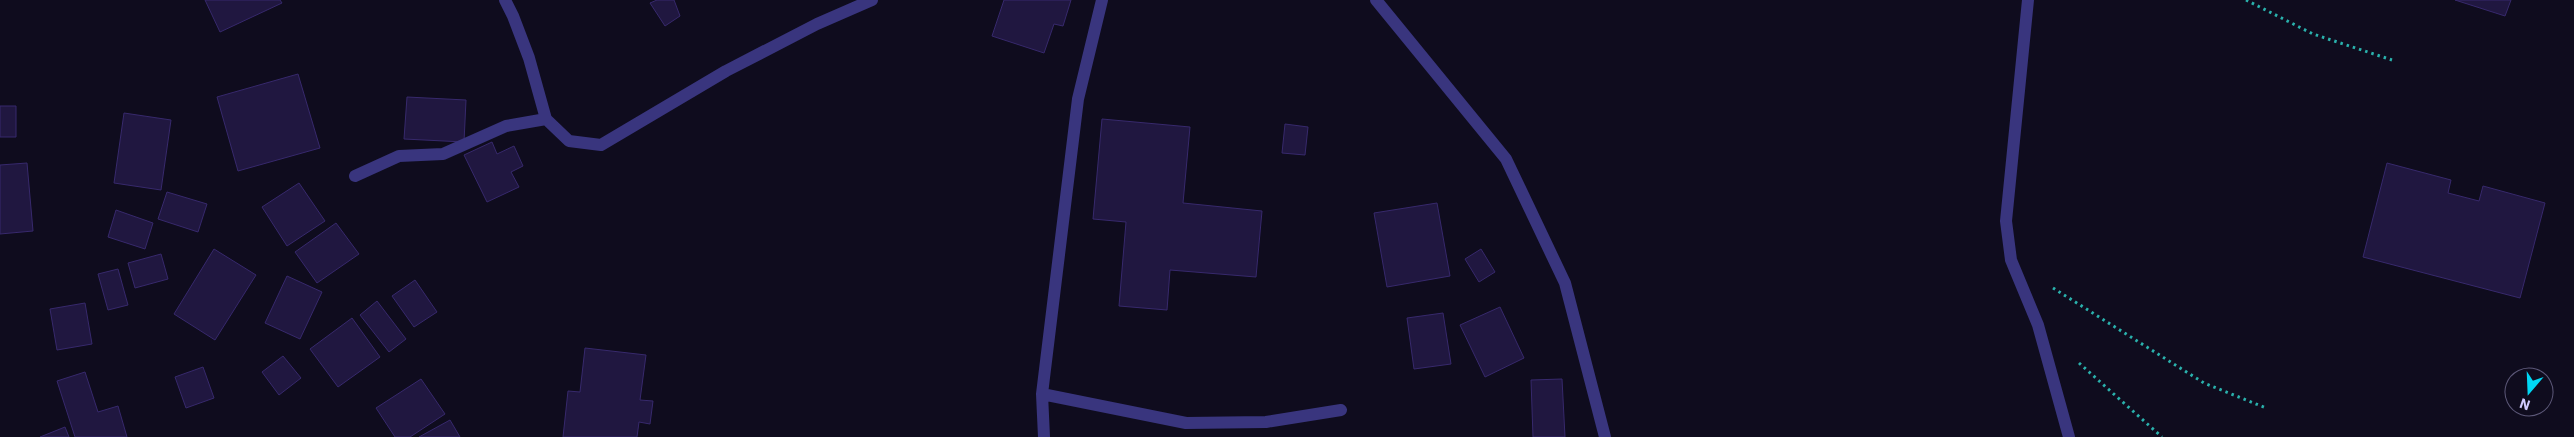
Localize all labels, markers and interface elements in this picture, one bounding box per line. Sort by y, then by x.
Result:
north arrow [2504,367,2554,417]
text: N [2517,394,2532,414]

